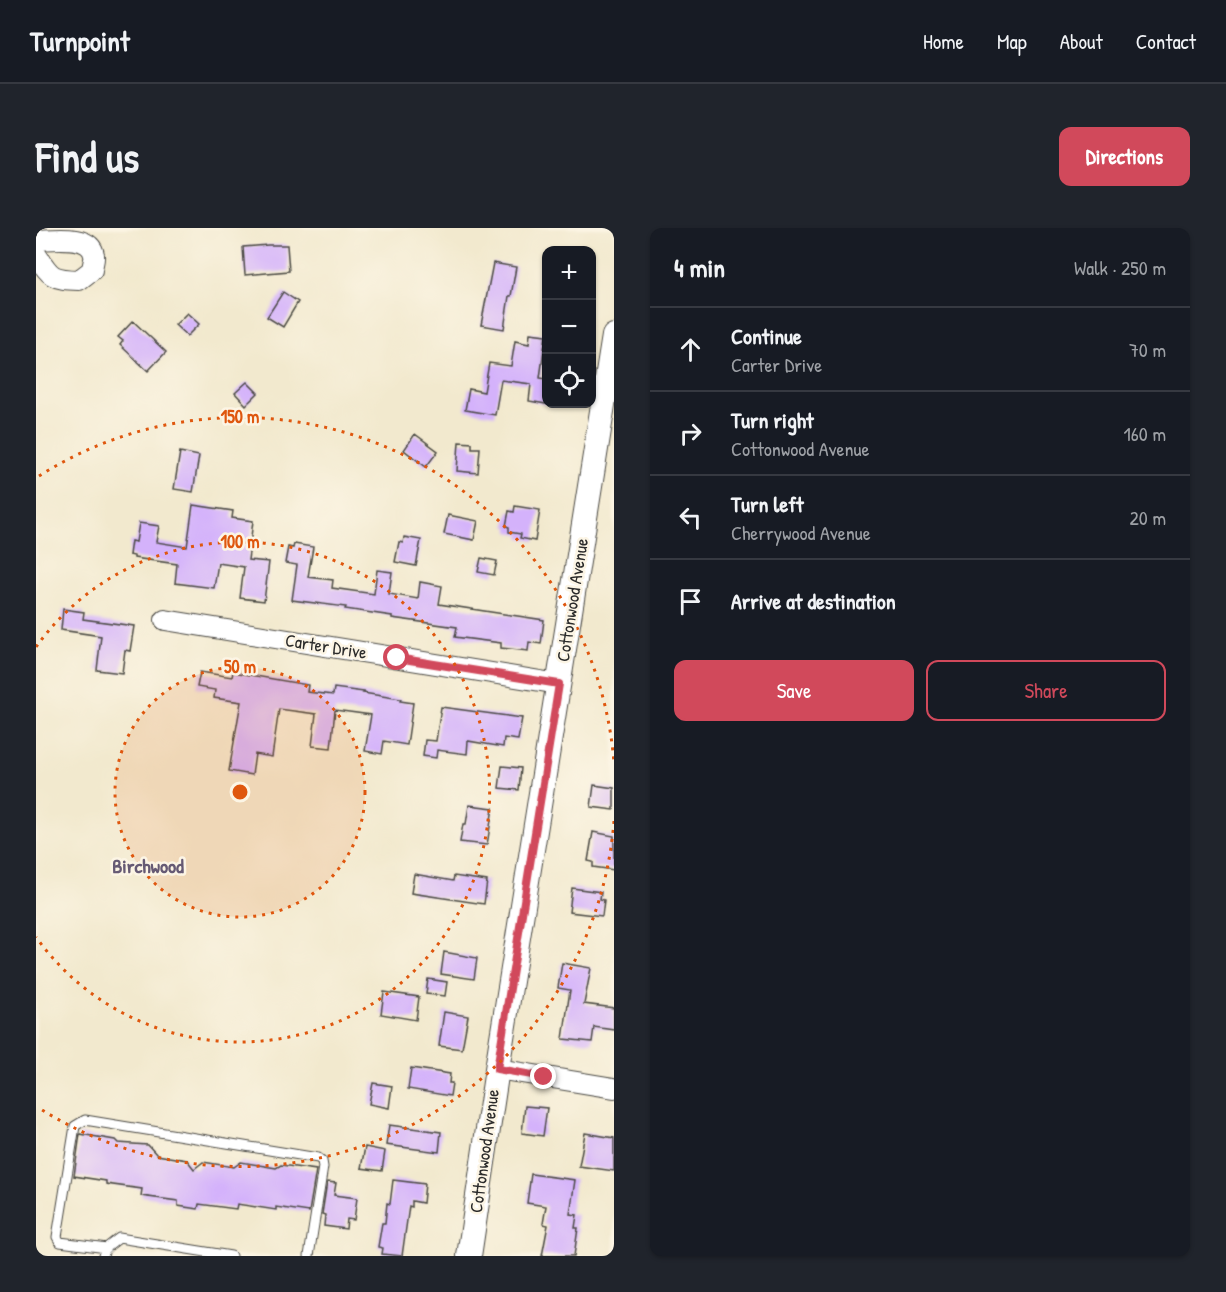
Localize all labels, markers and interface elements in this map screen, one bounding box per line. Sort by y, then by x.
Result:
text: Turnpoint [30,22,130,60]
text: Home [923,27,964,56]
text: Map [997,27,1027,56]
text: About [1060,27,1103,56]
text: Contact [1136,27,1196,56]
button: Directions [1059,127,1190,186]
text: Find us [36,128,139,185]
map controls [542,246,596,408]
button: + [542,246,596,300]
text: 4 min [674,250,725,285]
text: Walk · 250 m [1074,254,1166,281]
button: − [542,300,596,354]
text: Continue [731,321,802,351]
icon: ahead [674,333,707,366]
text: 70 m [1129,336,1166,363]
text: Carter Drive [731,351,822,378]
button: locate [542,354,596,408]
text: 150 m [221,404,259,429]
text: Turn right [731,405,814,435]
icon: right [674,417,707,450]
text: 160 m [1124,420,1166,447]
text: Cottonwood Avenue [731,435,869,462]
text: Turn left [731,489,804,519]
icon: left [674,501,707,534]
text: 20 m [1129,504,1166,531]
text: Cherrywood Avenue [731,519,871,546]
text: 100 m [220,529,260,554]
street label: Cottonwood Avenue [550,537,594,663]
icon: arrive [674,585,707,618]
text: Arrive at destination [731,586,896,616]
street label: Carter Drive [283,627,369,665]
route start [383,644,409,670]
text: 50 m [224,654,256,679]
button: Save [674,660,914,721]
button: Share [926,660,1166,721]
centre of rings [230,782,250,802]
district label: Birchwood [112,852,184,879]
route end [530,1063,556,1089]
street label: Cottonwood Avenue [463,1088,505,1214]

